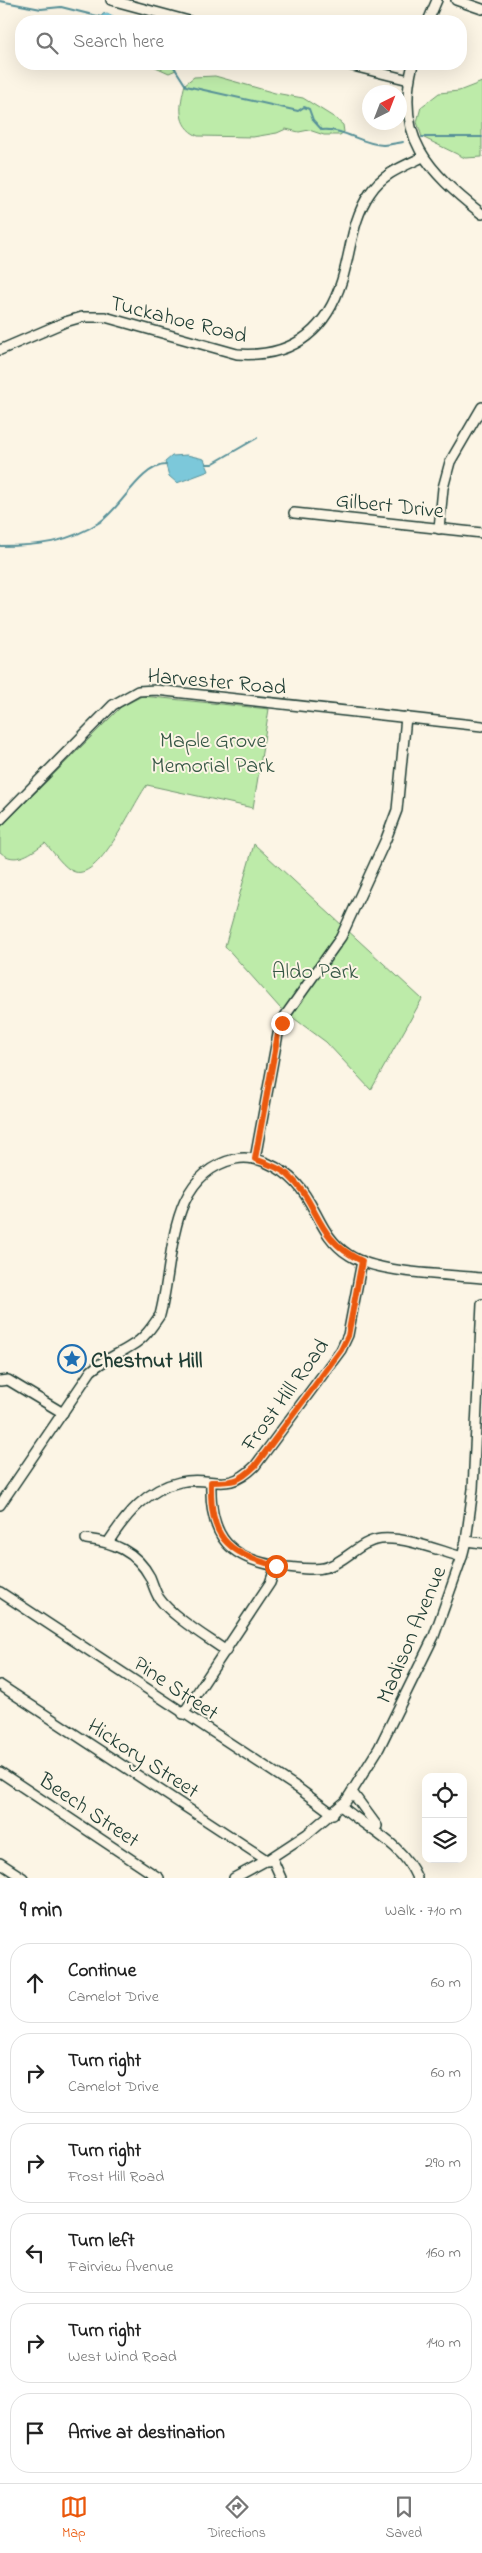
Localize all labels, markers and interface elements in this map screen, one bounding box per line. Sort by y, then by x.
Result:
search box [15,15,467,70]
icon: search [33,29,61,57]
text: Search here [73,29,164,56]
north arrow [362,85,407,130]
street label: Tuckahoe Road [106,288,250,353]
street label: Gilbert Drive [334,485,445,529]
street label: Harvester Road [146,661,287,705]
park label: Maple Grove Memorial Park [151,726,275,783]
park label: Aldo Park [272,957,359,989]
route end [271,1012,294,1035]
street label: Frost Hill Road [234,1333,338,1460]
place icon: Chestnut Hill [57,1344,87,1374]
place label: Chestnut Hill [91,1346,203,1378]
route start [265,1555,288,1578]
street label: Madison Avenue [369,1561,456,1709]
street label: Pine Street [126,1649,225,1730]
street label: Hickory Street [80,1711,205,1809]
street label: Beech Street [31,1765,146,1857]
map controls [422,1773,467,1863]
button: locate [422,1773,467,1818]
button: layers [422,1818,467,1863]
text: 9 min [20,1896,62,1926]
text: Walk · 710 m [385,1899,462,1923]
text: Continue [68,1958,136,1985]
icon: ahead [21,1969,49,1997]
text: 60 m [431,1971,461,1995]
text: Camelot Drive [68,1985,159,2009]
text: Turn right [68,2048,141,2075]
icon: right [21,2059,49,2087]
text: 60 m [431,2061,461,2085]
text: Camelot Drive [68,2075,159,2099]
text: Turn right [68,2138,141,2165]
icon: right [21,2149,49,2177]
text: 290 m [425,2151,461,2175]
text: Frost Hill Road [68,2165,164,2189]
text: Turn left [68,2228,135,2255]
icon: left [21,2239,49,2267]
text: 160 m [426,2241,461,2265]
text: Fairview Avenue [68,2255,173,2279]
text: Turn right [68,2318,141,2345]
icon: right [21,2329,49,2357]
text: 140 m [426,2331,461,2355]
text: West Wind Road [68,2345,177,2369]
icon: arrive [21,2419,49,2447]
text: Arrive at destination [68,2420,225,2447]
tab: Map [60,2493,88,2544]
tab: Directions [208,2493,266,2544]
tab: Saved [386,2493,422,2544]

